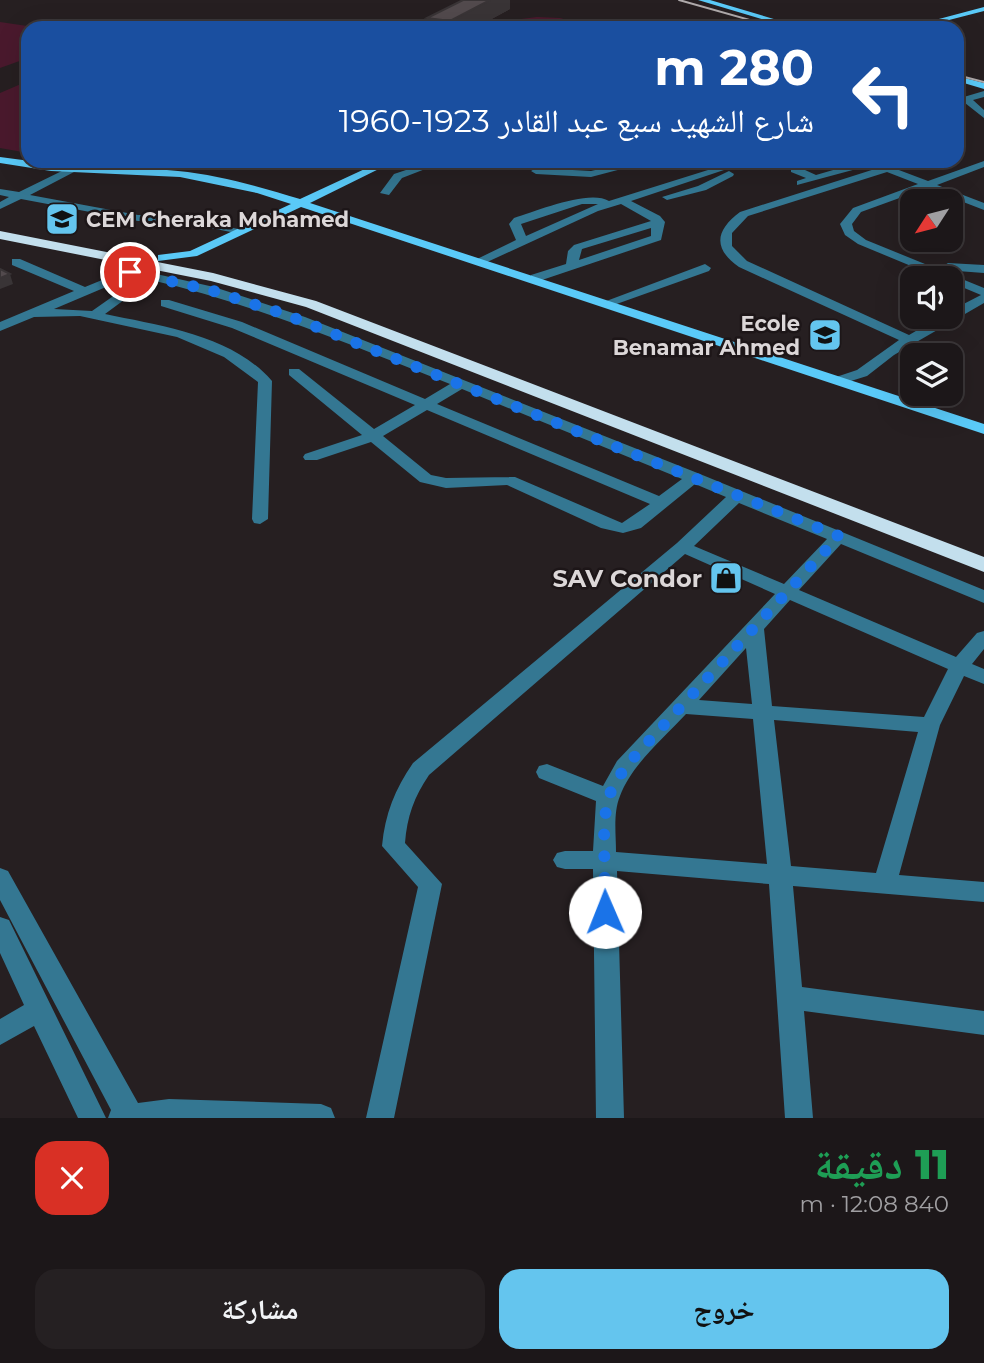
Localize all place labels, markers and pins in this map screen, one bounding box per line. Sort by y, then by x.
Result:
school or university icon: CEM Cheraka Mohamed [43,200,81,238]
place label: CEM Cheraka Mohamed [86,207,349,232]
pin [100,242,160,302]
place label: Ecole Benamar Ahmed [613,311,800,360]
school or university icon: Ecole Benamar Ahmed [806,316,844,354]
shop icon: SAV Condor [707,559,745,597]
place label: SAV Condor [553,564,702,593]

